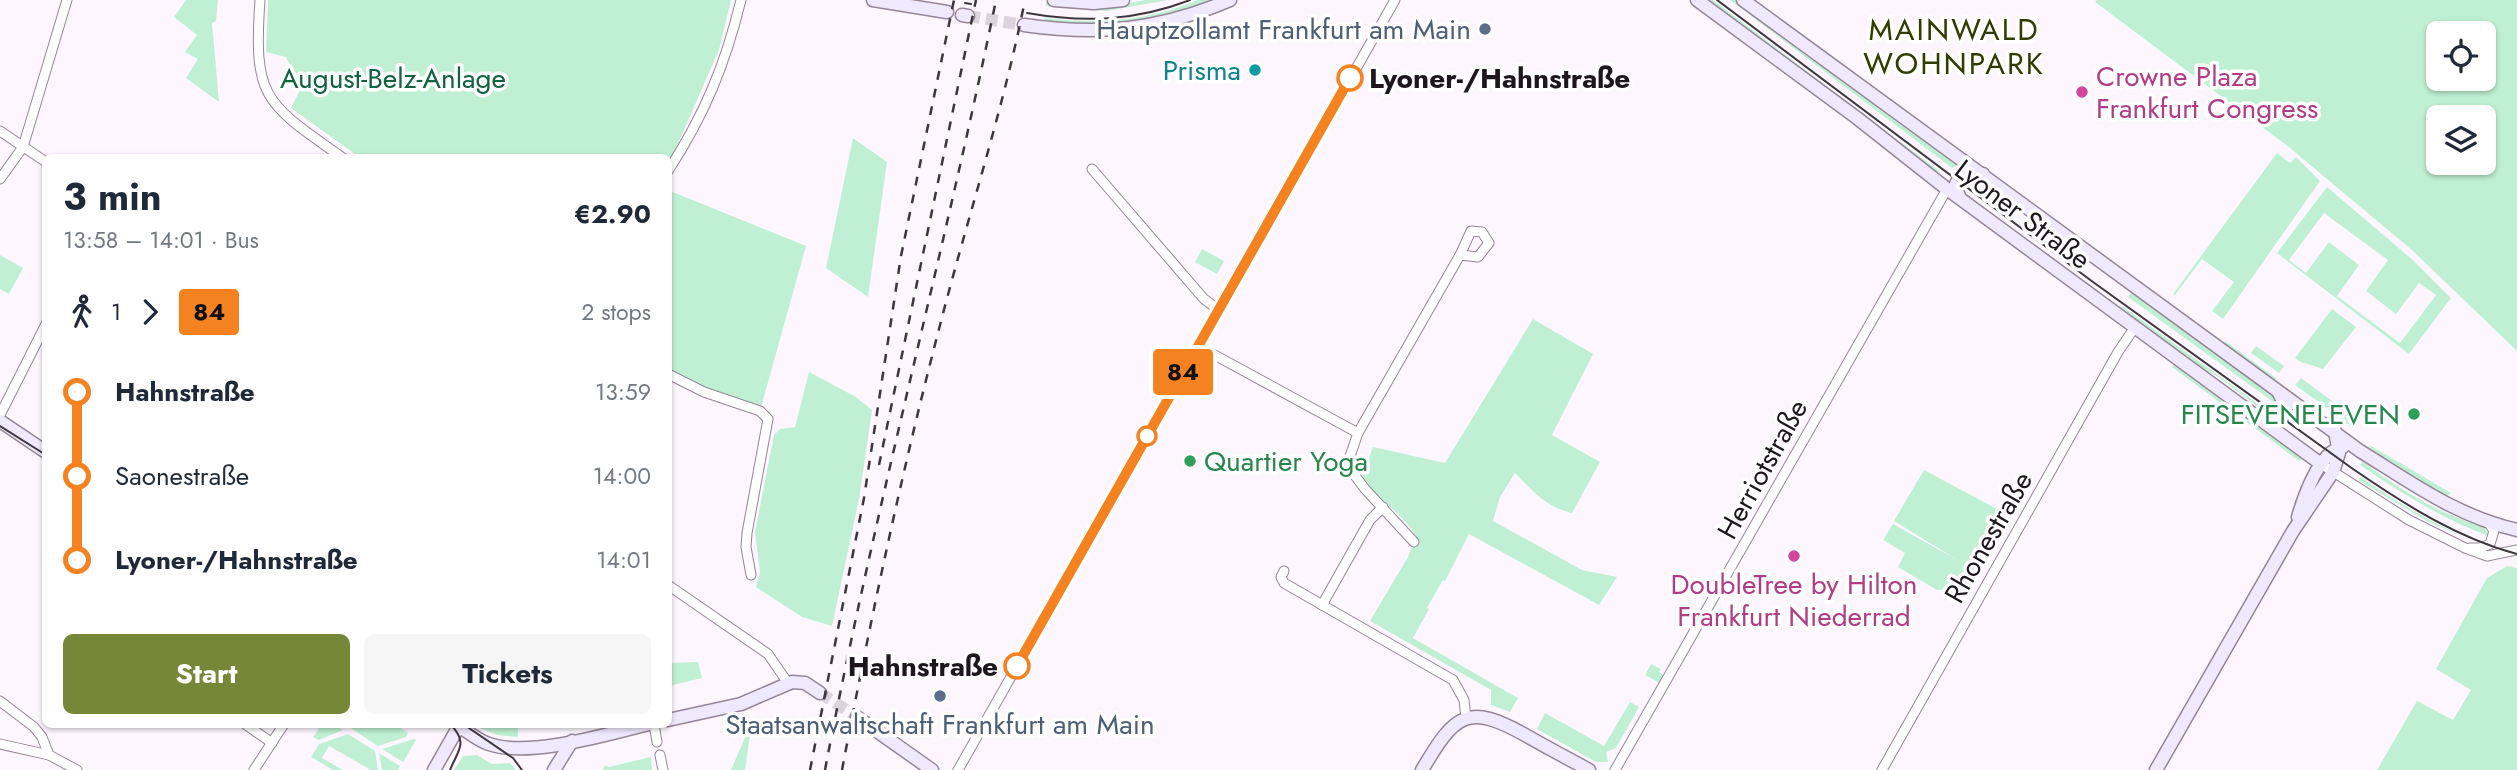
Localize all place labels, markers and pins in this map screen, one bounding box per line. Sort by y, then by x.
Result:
place label: Hauptzollamt Frankfurt am Main [1096,9,1471,50]
marker: Hauptzollamt Frankfurt am Main [1477,21,1493,37]
place label: Prisma [1163,50,1241,91]
place label: Crowne Plaza Frankfurt Congress [2096,56,2318,129]
place label: Lyoner-/Hahnstraße [1369,58,1630,99]
marker: Prisma [1247,62,1263,78]
marker: Lyoner-/Hahnstraße [1337,65,1363,91]
marker: Crowne Plaza Frankfurt Congress [2074,84,2090,100]
place label: FITSEVENELEVEN [2181,394,2400,435]
marker: FITSEVENELEVEN [2406,406,2422,422]
unlabelled marker [1137,426,1157,446]
place label: Quartier Yoga [1204,441,1368,482]
marker: Quartier Yoga [1182,453,1198,469]
marker: DoubleTree by Hilton Frankfurt Niederrad [1786,548,1802,564]
place label: DoubleTree by Hilton Frankfurt Niederrad [1671,564,1917,637]
place label: Hahnstraße [848,646,998,687]
marker: Hahnstraße [1004,653,1030,679]
marker: Staatsanwaltschaft Frankfurt am Main [932,688,948,704]
place label: Staatsanwaltschaft Frankfurt am Main [725,704,1155,745]

